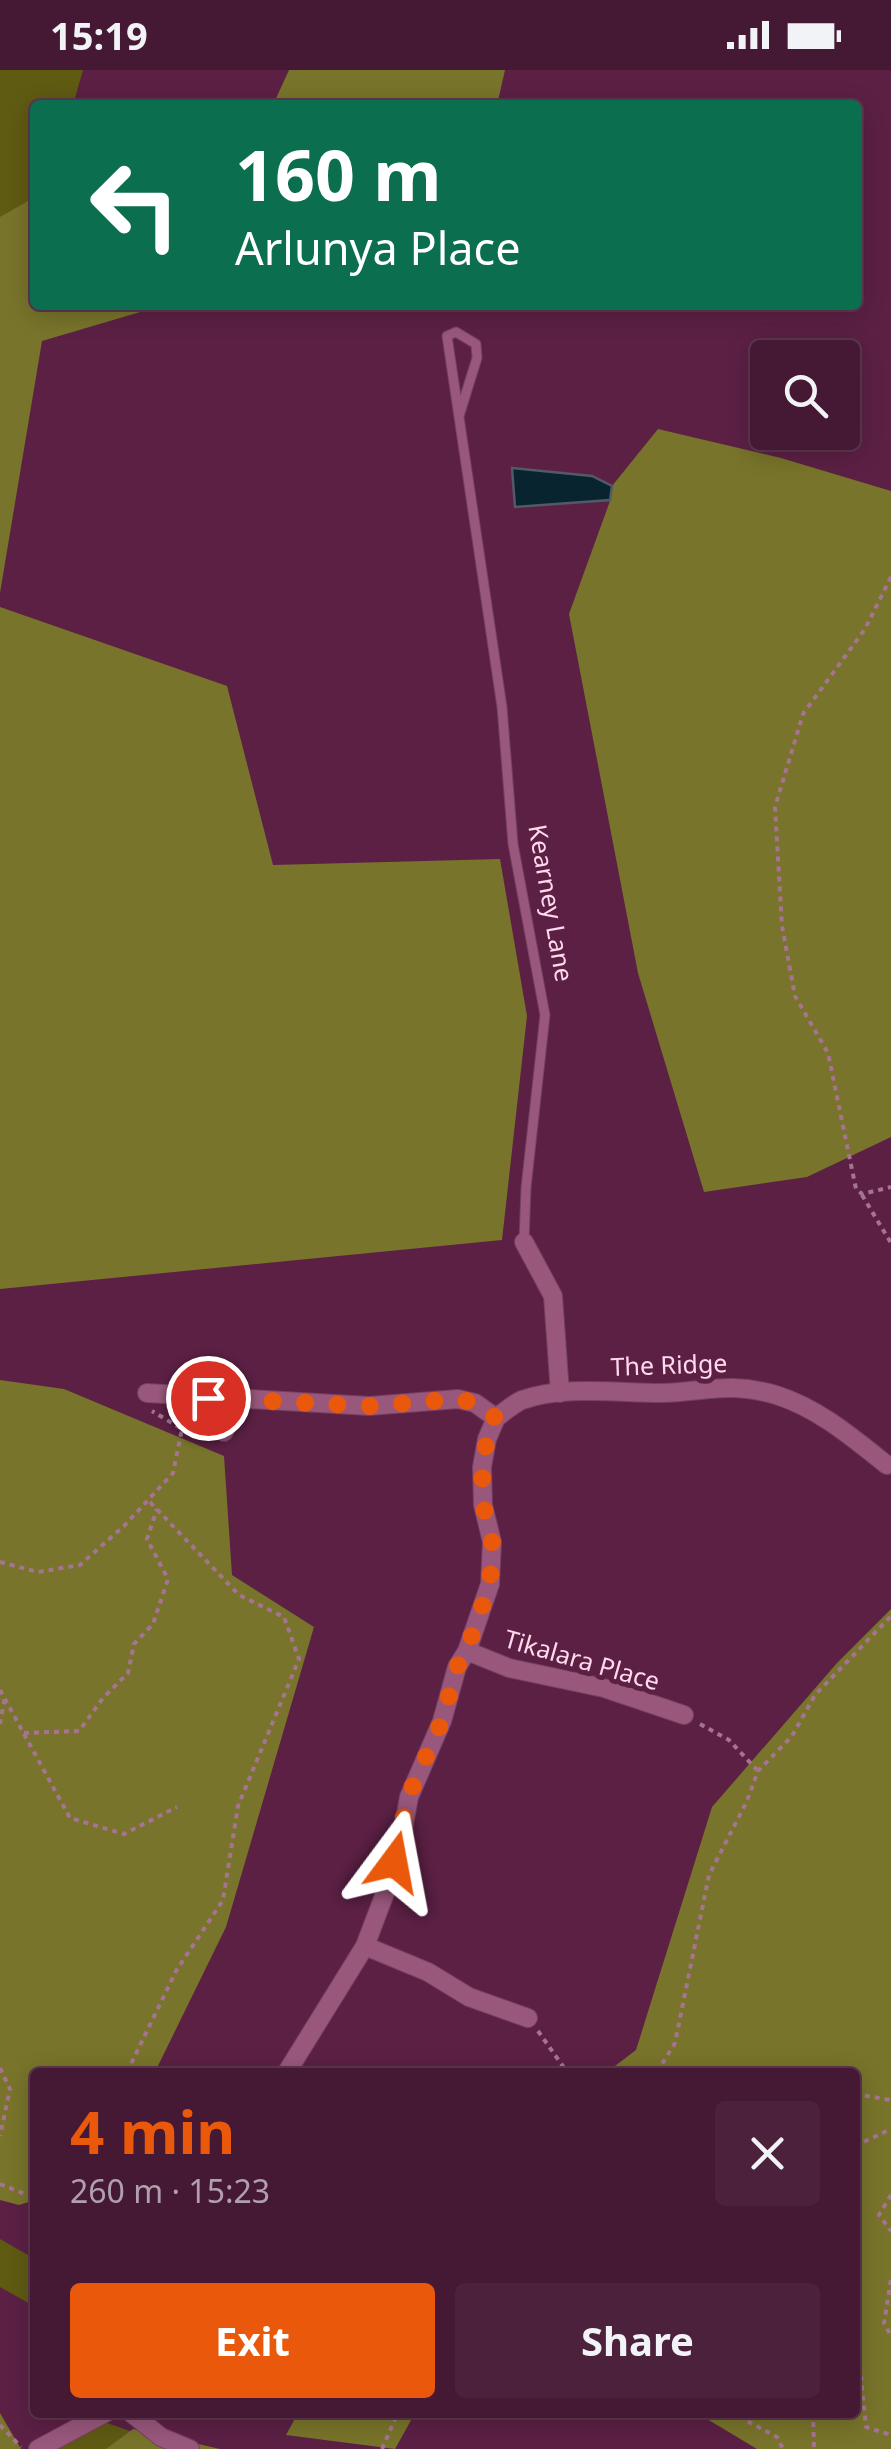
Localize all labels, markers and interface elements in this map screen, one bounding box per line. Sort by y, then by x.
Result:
text: 15:19 [50,9,148,61]
text: 160 m [235,126,442,222]
icon: left [70,140,200,270]
text: Arlunya Place [235,217,521,278]
map controls [750,340,860,450]
button: search [750,340,860,450]
street label: Kearney Lane [521,822,583,984]
street label: The Ridge [610,1345,728,1383]
pin [166,1356,251,1441]
icon: arrive [181,1371,236,1426]
street label: Tikalara Place [501,1621,664,1697]
position arrow [342,1810,446,1914]
text: 4 min [70,2090,235,2172]
button: close [715,2101,820,2206]
text: 260 m · 15:23 [70,2169,270,2212]
button: Exit [70,2283,435,2398]
button: Share [455,2283,820,2398]

